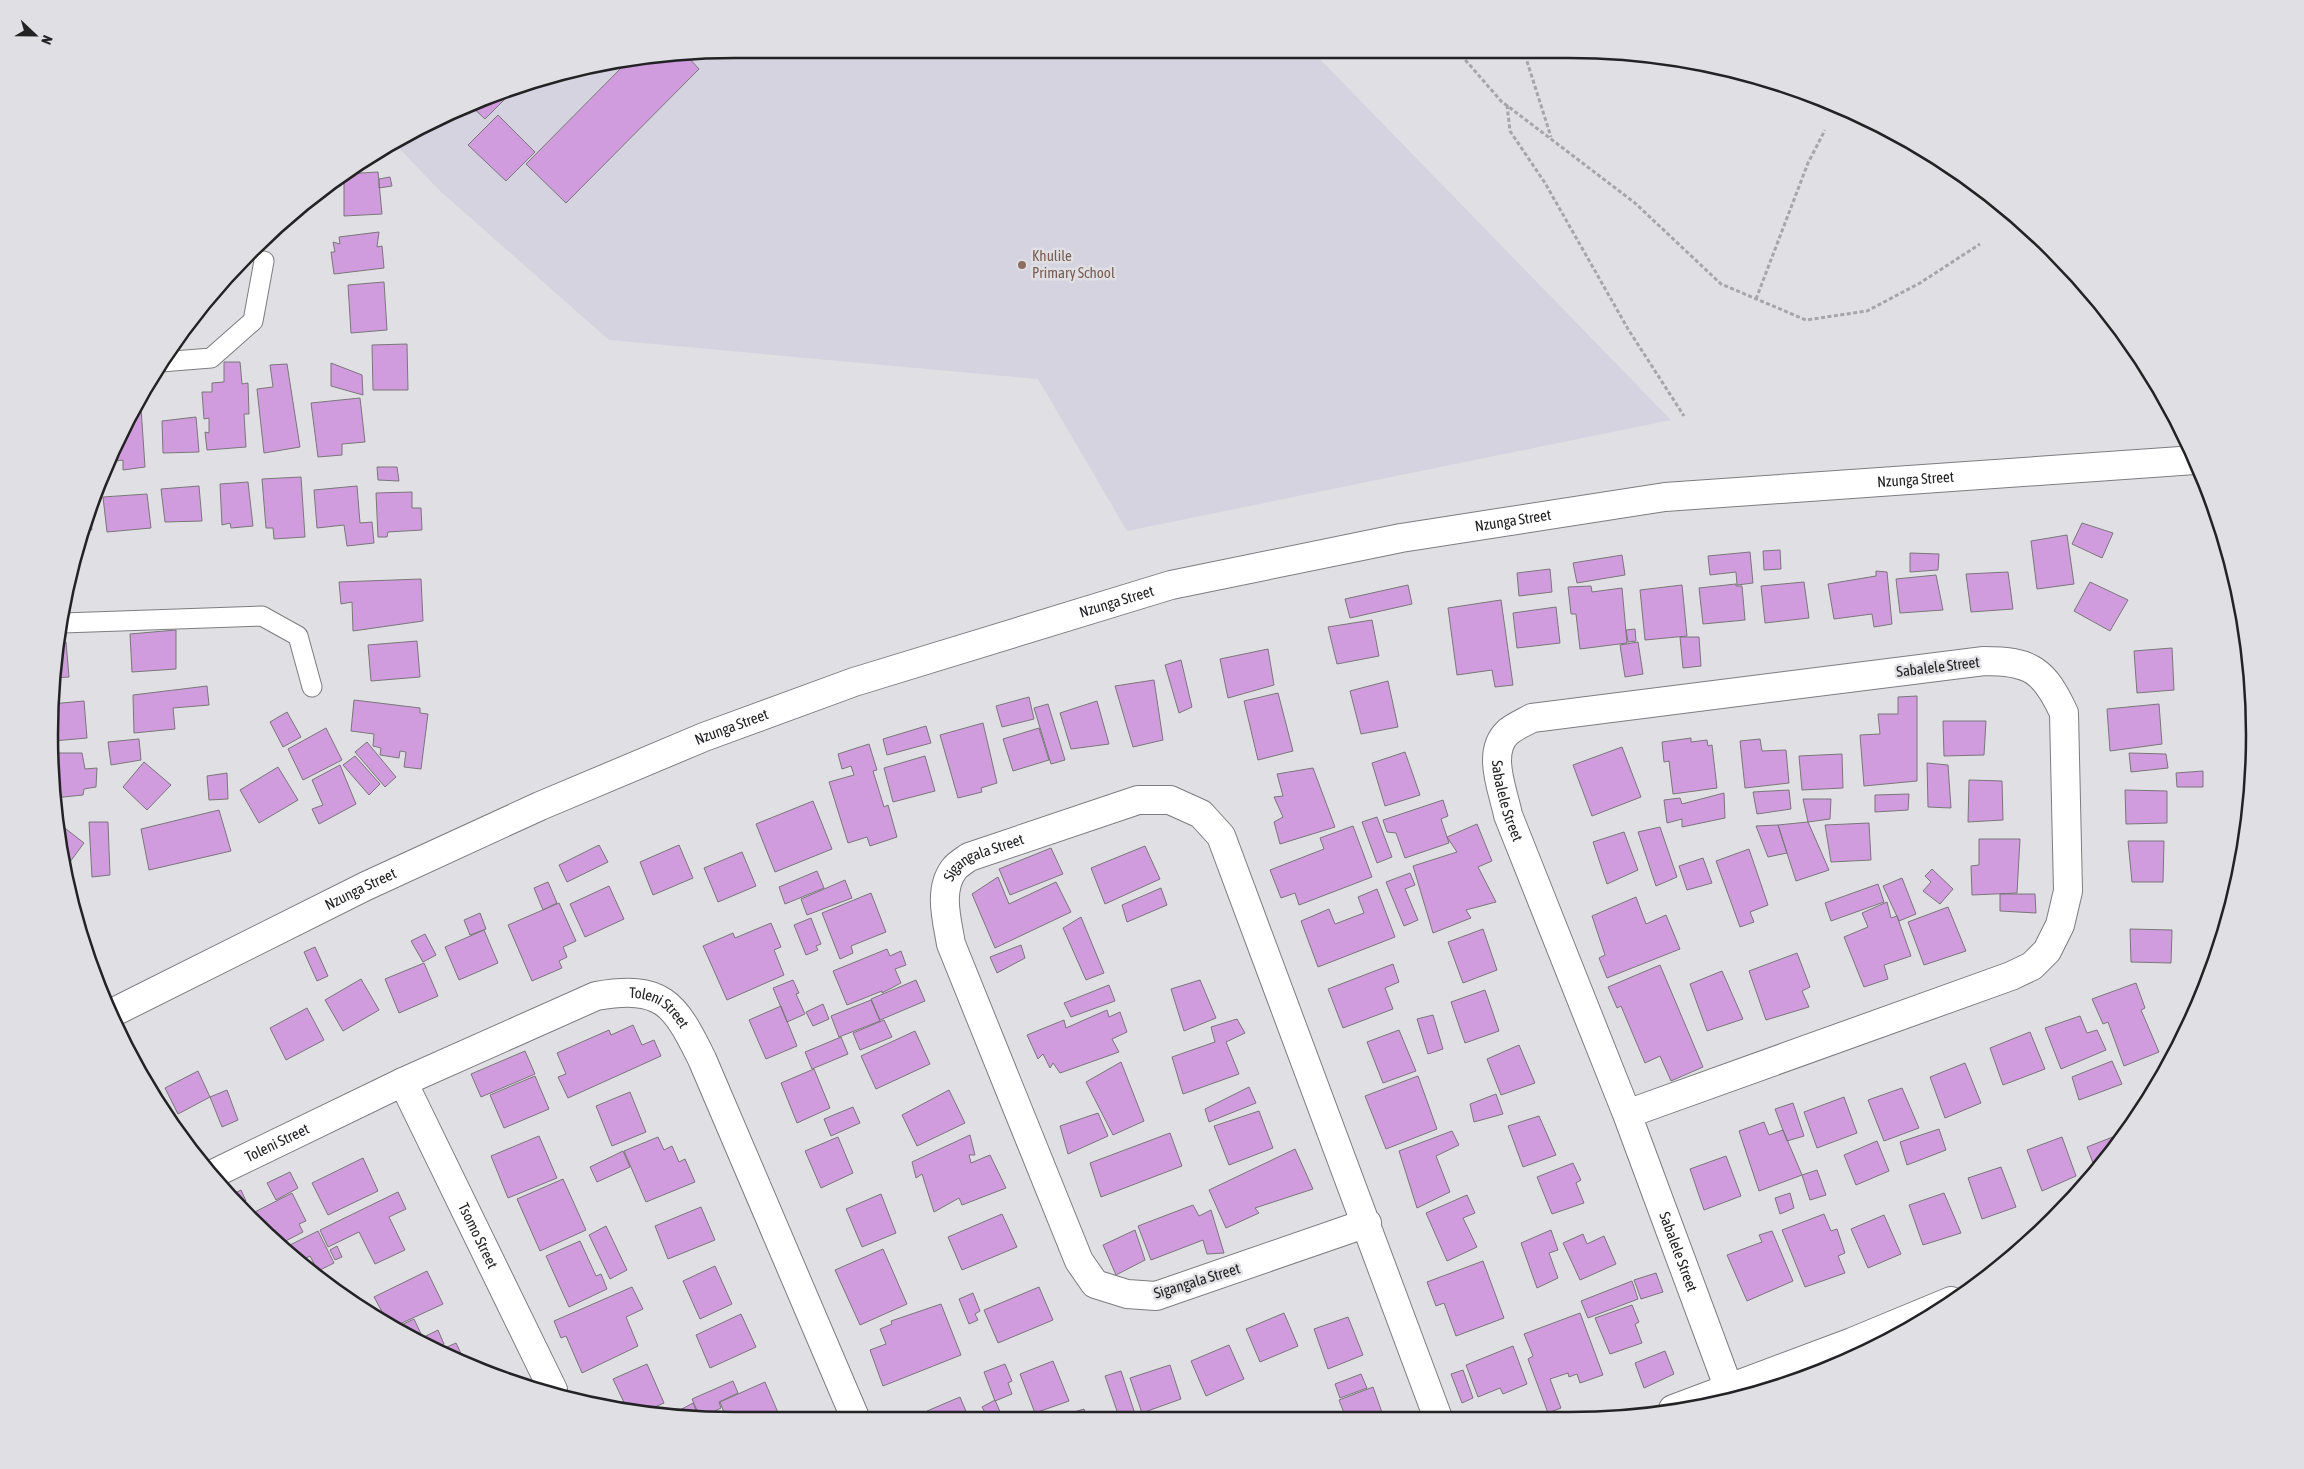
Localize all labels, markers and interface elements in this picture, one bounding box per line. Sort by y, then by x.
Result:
north arrow [10,10,60,60]
text: N [38,33,56,47]
place label: Khulile Primary School [1032,247,1115,281]
marker: Khulile Primary School [1016,259,1028,271]
street label: Nzunga Street [1877,468,1954,490]
street label: Nzunga Street [1474,506,1552,534]
street label: Nzunga Street [1077,582,1156,621]
street label: Sabalele Street [1895,653,1980,680]
street label: Nzunga Street [692,705,770,748]
street label: Sabalele Street [1489,760,1527,844]
street label: Sigangala Street [940,830,1026,883]
street label: Nzunga Street [322,864,399,913]
street label: Toleni Street [629,984,693,1031]
street label: Toleni Street [242,1120,312,1165]
street label: Tsomo Street [455,1200,501,1271]
street label: Sabalele Street [1656,1209,1701,1294]
street label: Sigangala Street [1152,1259,1242,1302]

